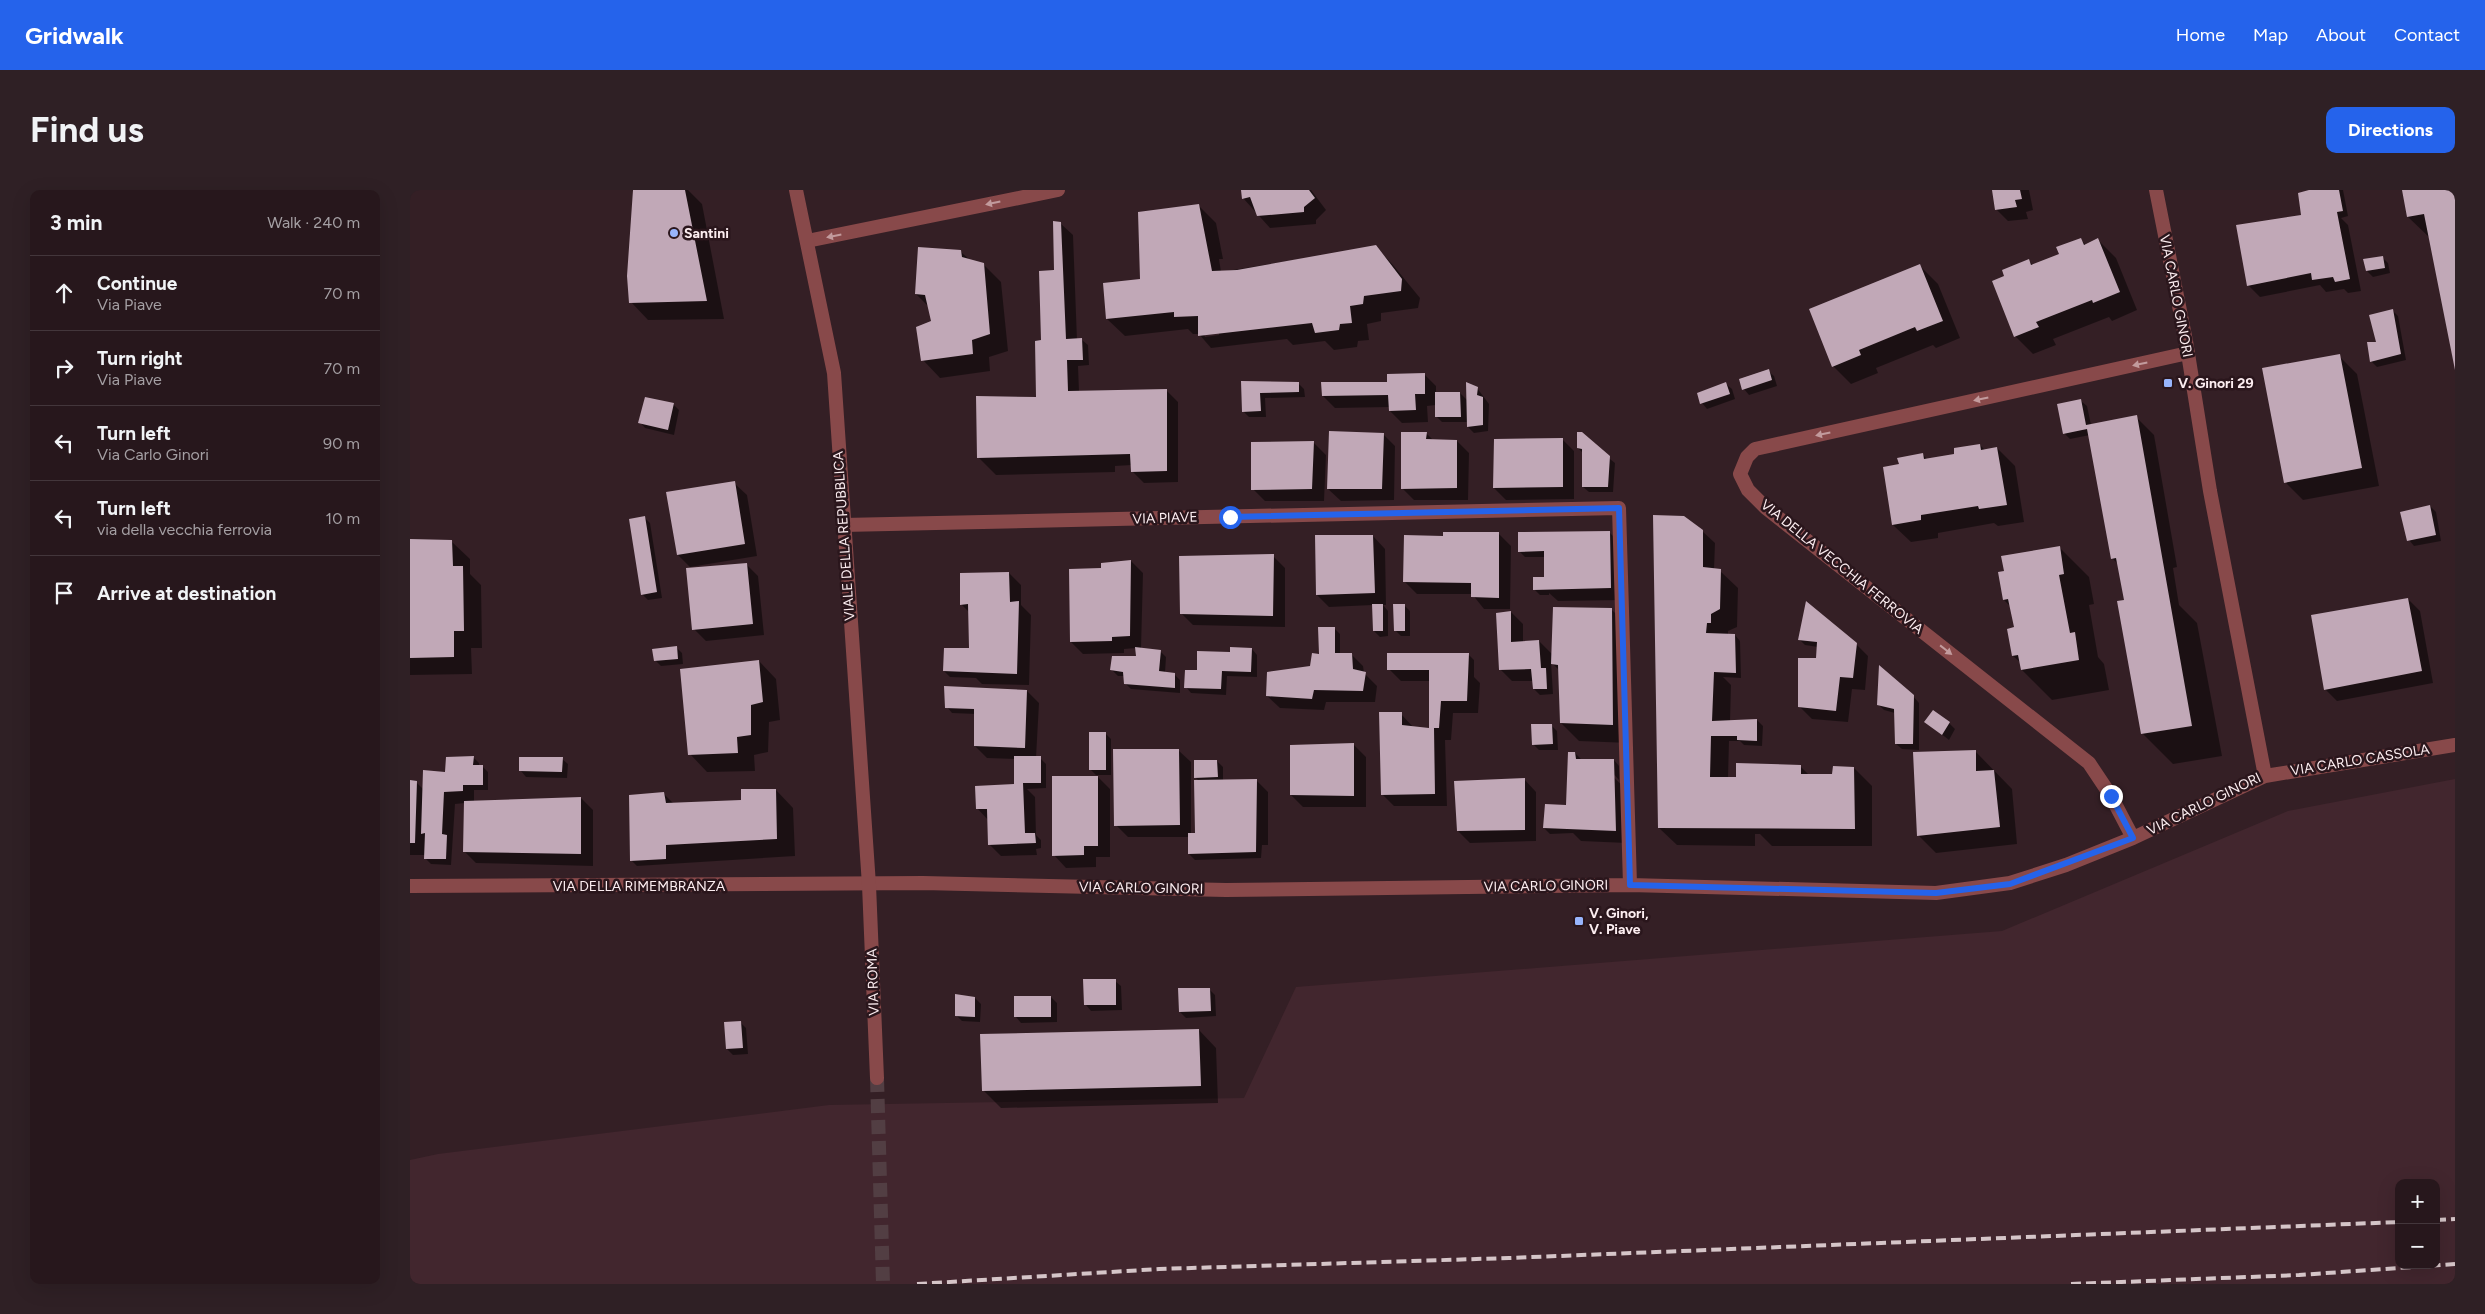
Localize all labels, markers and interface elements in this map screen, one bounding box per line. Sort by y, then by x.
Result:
text: Gridwalk [25,21,124,50]
text: Home [2176,24,2225,46]
text: Map [2253,24,2288,46]
text: About [2316,24,2366,46]
text: Contact [2394,24,2460,46]
button: Directions [2326,107,2455,153]
text: Find us [30,109,144,151]
one-way arrow [984,200,1000,208]
text: 3 min [50,210,102,235]
text: Walk · 240 m [267,213,360,232]
place label: Santini [684,225,729,242]
marker: Santini [668,227,680,239]
one-way arrow [825,232,841,240]
street label: VIA CARLO GINORI [2156,233,2196,359]
text: Continue [97,272,177,295]
icon: ahead [50,279,78,307]
text: 70 m [324,284,360,303]
text: Via Piave [97,295,162,314]
text: Turn right [97,347,183,370]
icon: right [50,354,78,382]
text: 70 m [324,359,360,378]
one-way arrow [2133,360,2148,368]
text: Via Piave [97,370,162,389]
place label: V. Ginori 29 [2178,375,2254,392]
marker: V. Ginori 29 [2162,377,2174,389]
one-way arrow [1974,395,1989,403]
text: Turn left [97,422,171,445]
icon: left [50,429,78,457]
one-way arrow [1815,430,1830,438]
text: 90 m [323,434,360,453]
text: Via Carlo Ginori [97,445,209,464]
street label: VIALE DELLA REPUBBLICA [830,450,858,622]
street label: VIA DELLA VECCHIA FERROVIA [1757,496,1927,638]
text: Turn left [97,497,171,520]
icon: left [50,504,78,532]
route start [1219,506,1242,529]
street label: VIA PIAVE [1132,508,1198,528]
text: 10 m [326,509,360,528]
text: via della vecchia ferrovia [97,520,272,539]
icon: arrive [50,579,78,607]
text: Arrive at destination [97,582,276,605]
one-way arrow [1940,645,1953,656]
street label: VIA CARLO CASSOLA [2289,741,2431,779]
street label: VIA CARLO GINORI [2144,769,2264,839]
route end [2100,785,2123,808]
street label: VIA CARLO GINORI [1484,876,1608,896]
street label: VIA DELLA RIMEMBRANZA [553,878,726,895]
street label: VIA CARLO GINORI [1079,878,1203,898]
place label: V. Ginori, V. Piave [1589,905,1649,938]
marker: V. Ginori, V. Piave [1573,915,1585,927]
street label: VIA ROMA [863,948,883,1016]
map controls [2395,1179,2440,1269]
button: + [2395,1179,2440,1224]
button: − [2395,1224,2440,1269]

